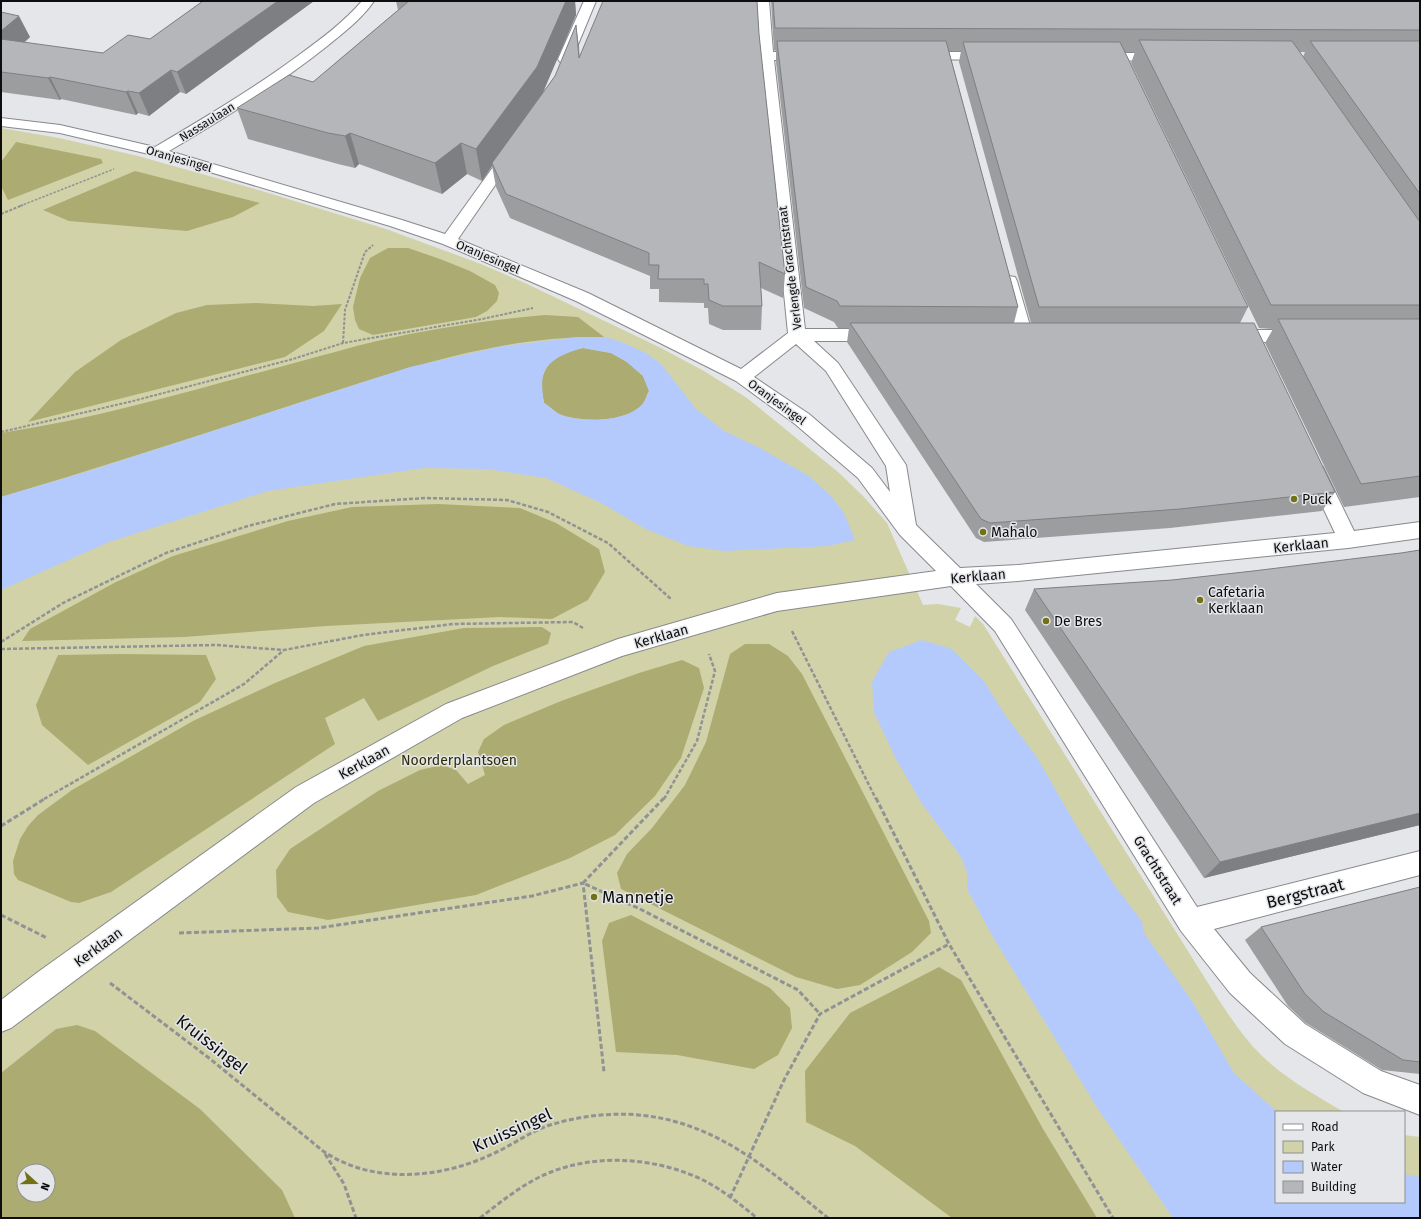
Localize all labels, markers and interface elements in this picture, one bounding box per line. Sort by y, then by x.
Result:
street label: Nassaulaan [177,99,237,145]
street label: Oranjesingel [144,143,214,175]
street label: Verlengde Grachtstraat [775,205,805,331]
street label: Oranjesingel [454,237,523,277]
street label: Oranjesingel [745,376,809,428]
place label: Puck [1302,491,1333,508]
marker: Puck [1289,494,1299,504]
place label: Mah̄alo [991,523,1037,541]
marker: Mah̄alo [978,527,988,537]
street label: Kerklaan [1272,534,1330,557]
street label: Kerklaan [950,566,1007,587]
place label: Cafetaria Kerklaan [1208,584,1265,617]
marker: Cafetaria Kerklaan [1195,595,1205,605]
place label: De Bres [1054,613,1102,630]
marker: De Bres [1041,616,1051,626]
street label: Kerklaan [632,621,690,652]
street label: Kerklaan [336,742,393,783]
park label: Noorderplantsoen [401,752,517,769]
street label: Grachtstraat [1130,833,1186,909]
street label: Bergstraat [1264,874,1347,913]
place label: Mannetje [602,887,674,908]
marker: Mannetje [589,892,599,902]
street label: Kerklaan [71,924,126,971]
street label: Kruissingel [172,1010,251,1079]
street label: Kruissingel [469,1104,555,1157]
legend [1275,1111,1405,1203]
text: Road [1311,1120,1339,1134]
text: Park [1311,1140,1335,1154]
text: Water [1311,1160,1343,1174]
north arrow [16,1163,56,1203]
text: Building [1311,1180,1357,1194]
text: N [37,1181,52,1192]

